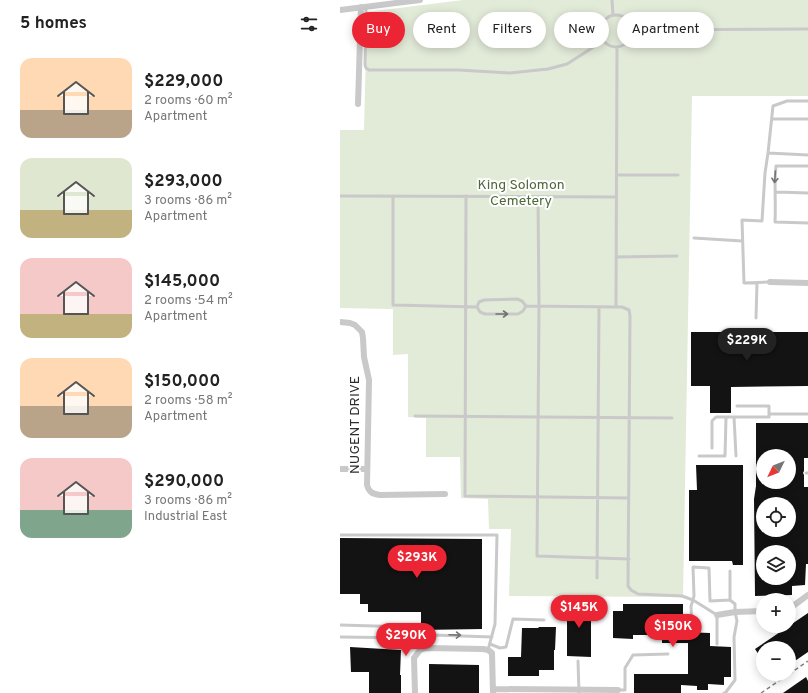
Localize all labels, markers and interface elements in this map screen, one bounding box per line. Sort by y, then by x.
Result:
chip: Buy [352,12,405,48]
chip: Rent [413,12,470,48]
chip: Filters [478,12,546,48]
chip: New [554,12,609,48]
chip: Apartment [617,12,714,48]
text: 5 homes [20,13,87,35]
icon: filters [298,13,320,35]
text: $229,000 [144,71,223,93]
icon: home [52,74,100,122]
text: 2 rooms · 60 m² [144,93,233,109]
text: Apartment [144,109,207,125]
one-way arrow [772,170,779,183]
text: $293,000 [144,171,223,193]
icon: home [52,174,100,222]
park label: King Solomon Cemetery [477,177,565,210]
text: 3 rooms · 86 m² [144,193,232,209]
text: Apartment [144,209,207,225]
text: $145,000 [144,271,220,293]
icon: home [52,274,100,322]
text: 2 rooms · 54 m² [144,293,233,309]
text: Apartment [144,309,207,325]
one-way arrow [495,310,508,318]
pin: $229K [719,328,775,362]
text: $229K [727,333,767,349]
text: $150,000 [144,371,220,393]
icon: home [52,374,100,422]
street label: NUGENT DRIVE [347,376,364,474]
text: 2 rooms · 58 m² [144,393,232,409]
text: Apartment [144,409,207,425]
north arrow [756,449,796,489]
map controls [756,449,796,681]
text: $290,000 [144,471,224,493]
icon: home [52,474,100,522]
text: 3 rooms · 86 m² [144,493,232,509]
button: locate [756,497,796,537]
text: Industrial East [144,509,227,525]
pin: $293K [389,545,445,579]
button: layers [756,545,796,585]
text: $293K [397,550,437,566]
button: + [756,593,796,633]
pin: $145K [551,595,607,629]
text: $145K [560,600,598,616]
pin: $150K [645,614,701,648]
text: $150K [654,619,692,635]
pin: $290K [378,623,434,657]
text: $290K [385,628,427,644]
one-way arrow [448,632,461,639]
button: − [756,641,796,681]

